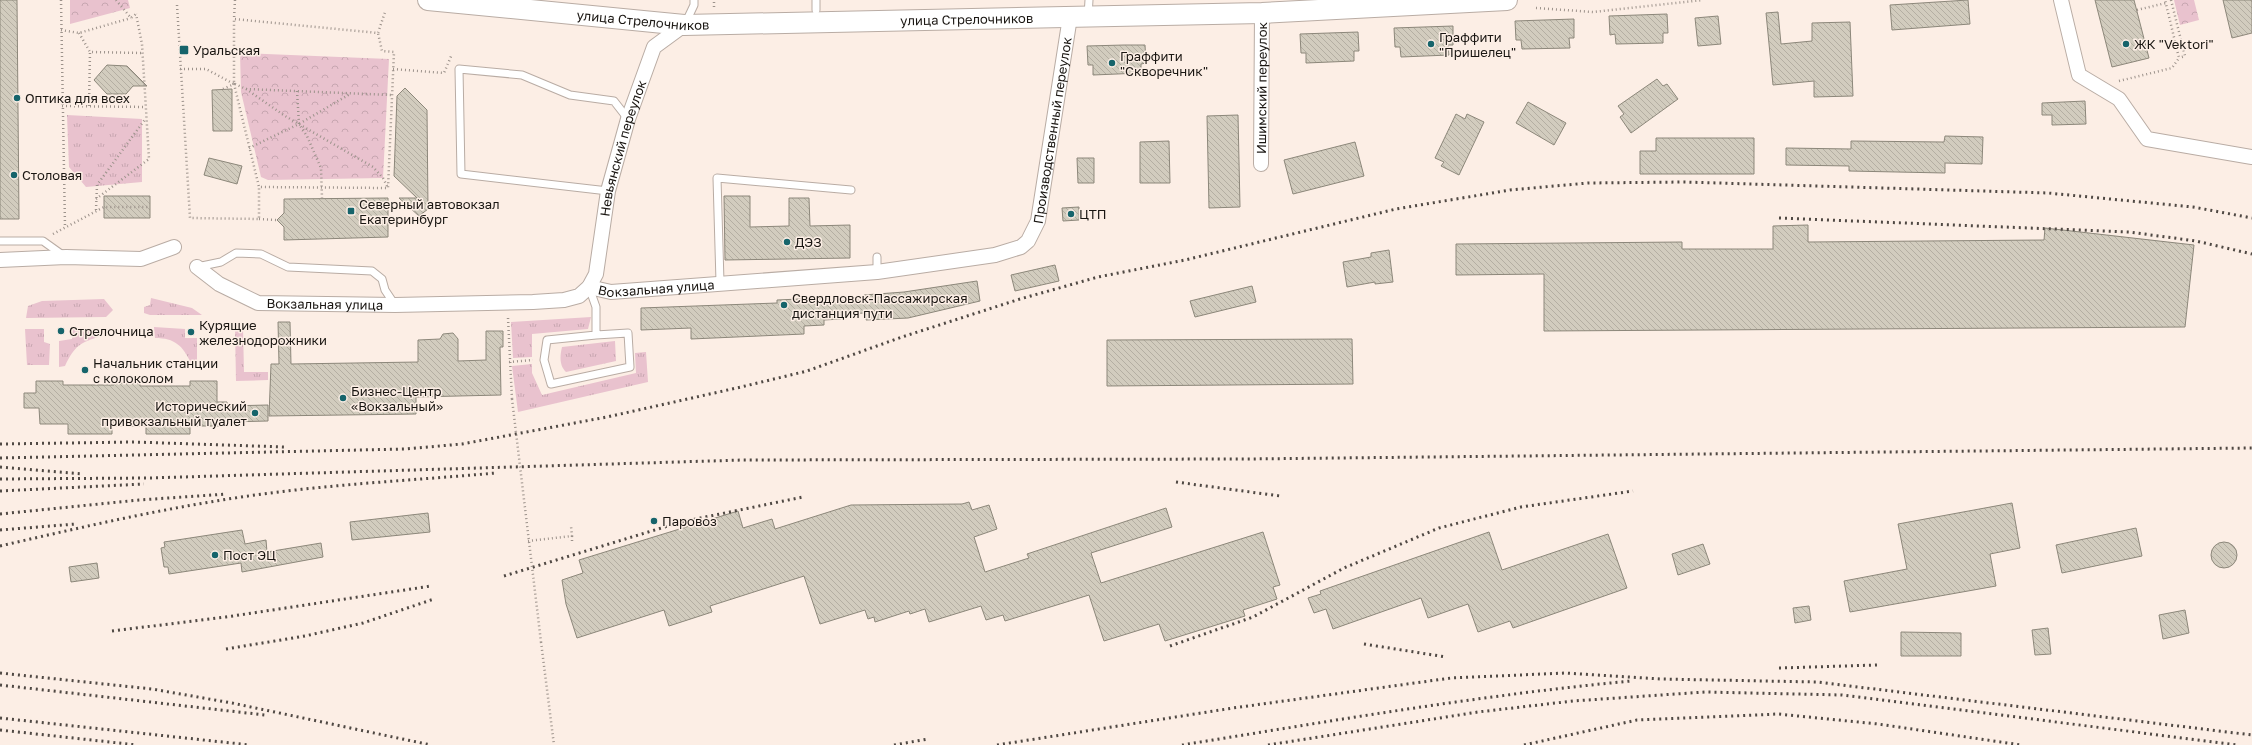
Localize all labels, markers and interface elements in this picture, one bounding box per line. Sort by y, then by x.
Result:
street label: улица Стрелочников [576,7,709,33]
street label: улица Стрелочников [900,10,1033,29]
street label: Ишимский переулок [1253,21,1270,154]
place label: Граффити "Пришелец" [1439,29,1516,60]
street label: Производственный переулок [1030,35,1075,225]
place label: ЖК "Vektori" [2134,36,2214,52]
marker: Граффити "Пришелец" [1426,39,1436,49]
marker: ЖК "Vektori" [2121,39,2131,49]
place label: Уральская [193,42,260,58]
marker: Уральская [178,44,190,56]
place label: Граффити "Скворечник" [1120,48,1208,79]
marker: Граффити "Скворечник" [1107,58,1117,68]
street label: Невьянский переулок [596,77,650,217]
place label: Оптика для всех [25,90,130,106]
marker: Оптика для всех [12,93,22,103]
place label: Столовая [22,167,82,183]
marker: Столовая [9,170,19,180]
place label: Северный автовокзал Екатеринбург [359,196,500,227]
marker: Северный автовокзал Екатеринбург [346,206,356,216]
place label: ЦТП [1079,206,1107,222]
marker: ЦТП [1066,209,1076,219]
place label: ДЭЗ [795,234,822,250]
marker: ДЭЗ [782,237,792,247]
street label: Вокзальная улица [597,276,715,301]
place label: Свердловск-Пассажирская дистанция пути [792,290,968,321]
street label: Вокзальная улица [266,295,383,313]
marker: Свердловск-Пассажирская дистанция пути [779,300,789,310]
place label: Курящие железнодорожники [199,317,327,348]
place label: Стрелочница [69,323,154,339]
marker: Стрелочница [56,326,66,336]
marker: Курящие железнодорожники [186,327,196,337]
place label: Начальник станции с колоколом [93,355,218,386]
marker: Начальник станции с колоколом [80,365,90,375]
place label: Бизнес-Центр «Вокзальный» [351,383,443,414]
marker: Бизнес-Центр «Вокзальный» [338,393,348,403]
place label: Исторический привокзальный туалет [101,398,248,429]
marker: Исторический привокзальный туалет [250,408,260,418]
place label: Паровоз [662,513,717,529]
marker: Паровоз [649,516,659,526]
place label: Пост ЭЦ [223,547,276,563]
marker: Пост ЭЦ [210,550,220,560]

